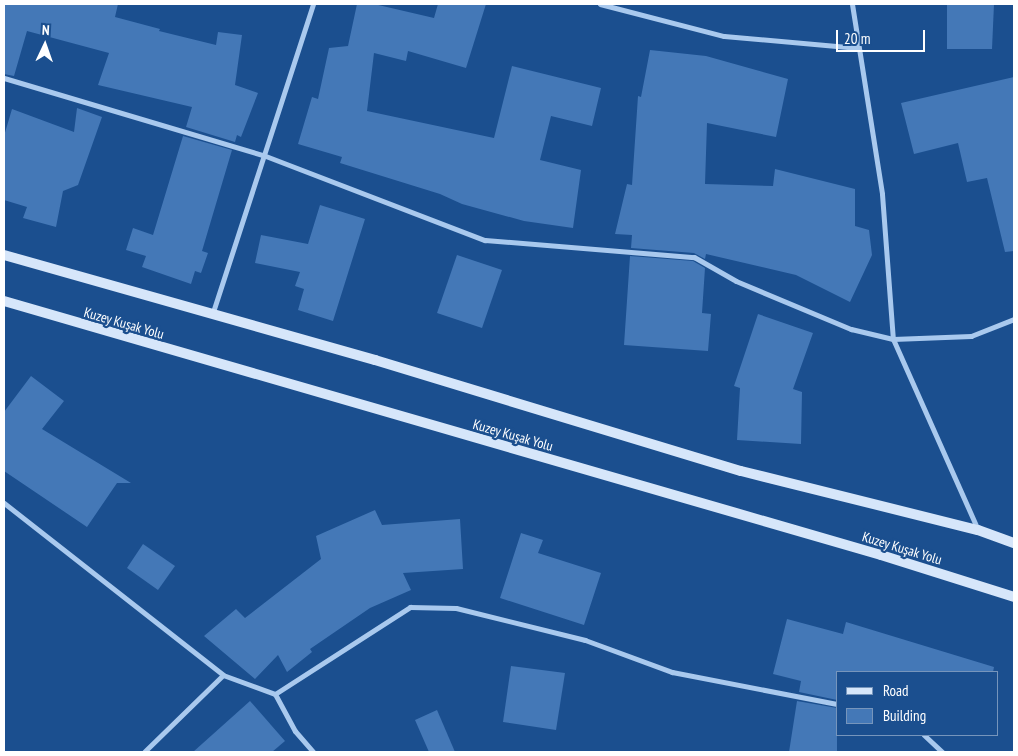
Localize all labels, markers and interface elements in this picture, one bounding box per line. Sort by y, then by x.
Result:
north arrow [20,20,70,70]
scale bar [838,20,927,52]
text: N [42,21,50,39]
text: 20 m [844,29,870,48]
street label: Kuzey Kuşak Yolu [82,303,166,343]
street label: Kuzey Kuşak Yolu [471,415,555,455]
street label: Kuzey Kuşak Yolu [860,528,944,568]
legend [836,671,998,736]
text: Road [883,681,909,700]
text: Building [883,706,926,725]

